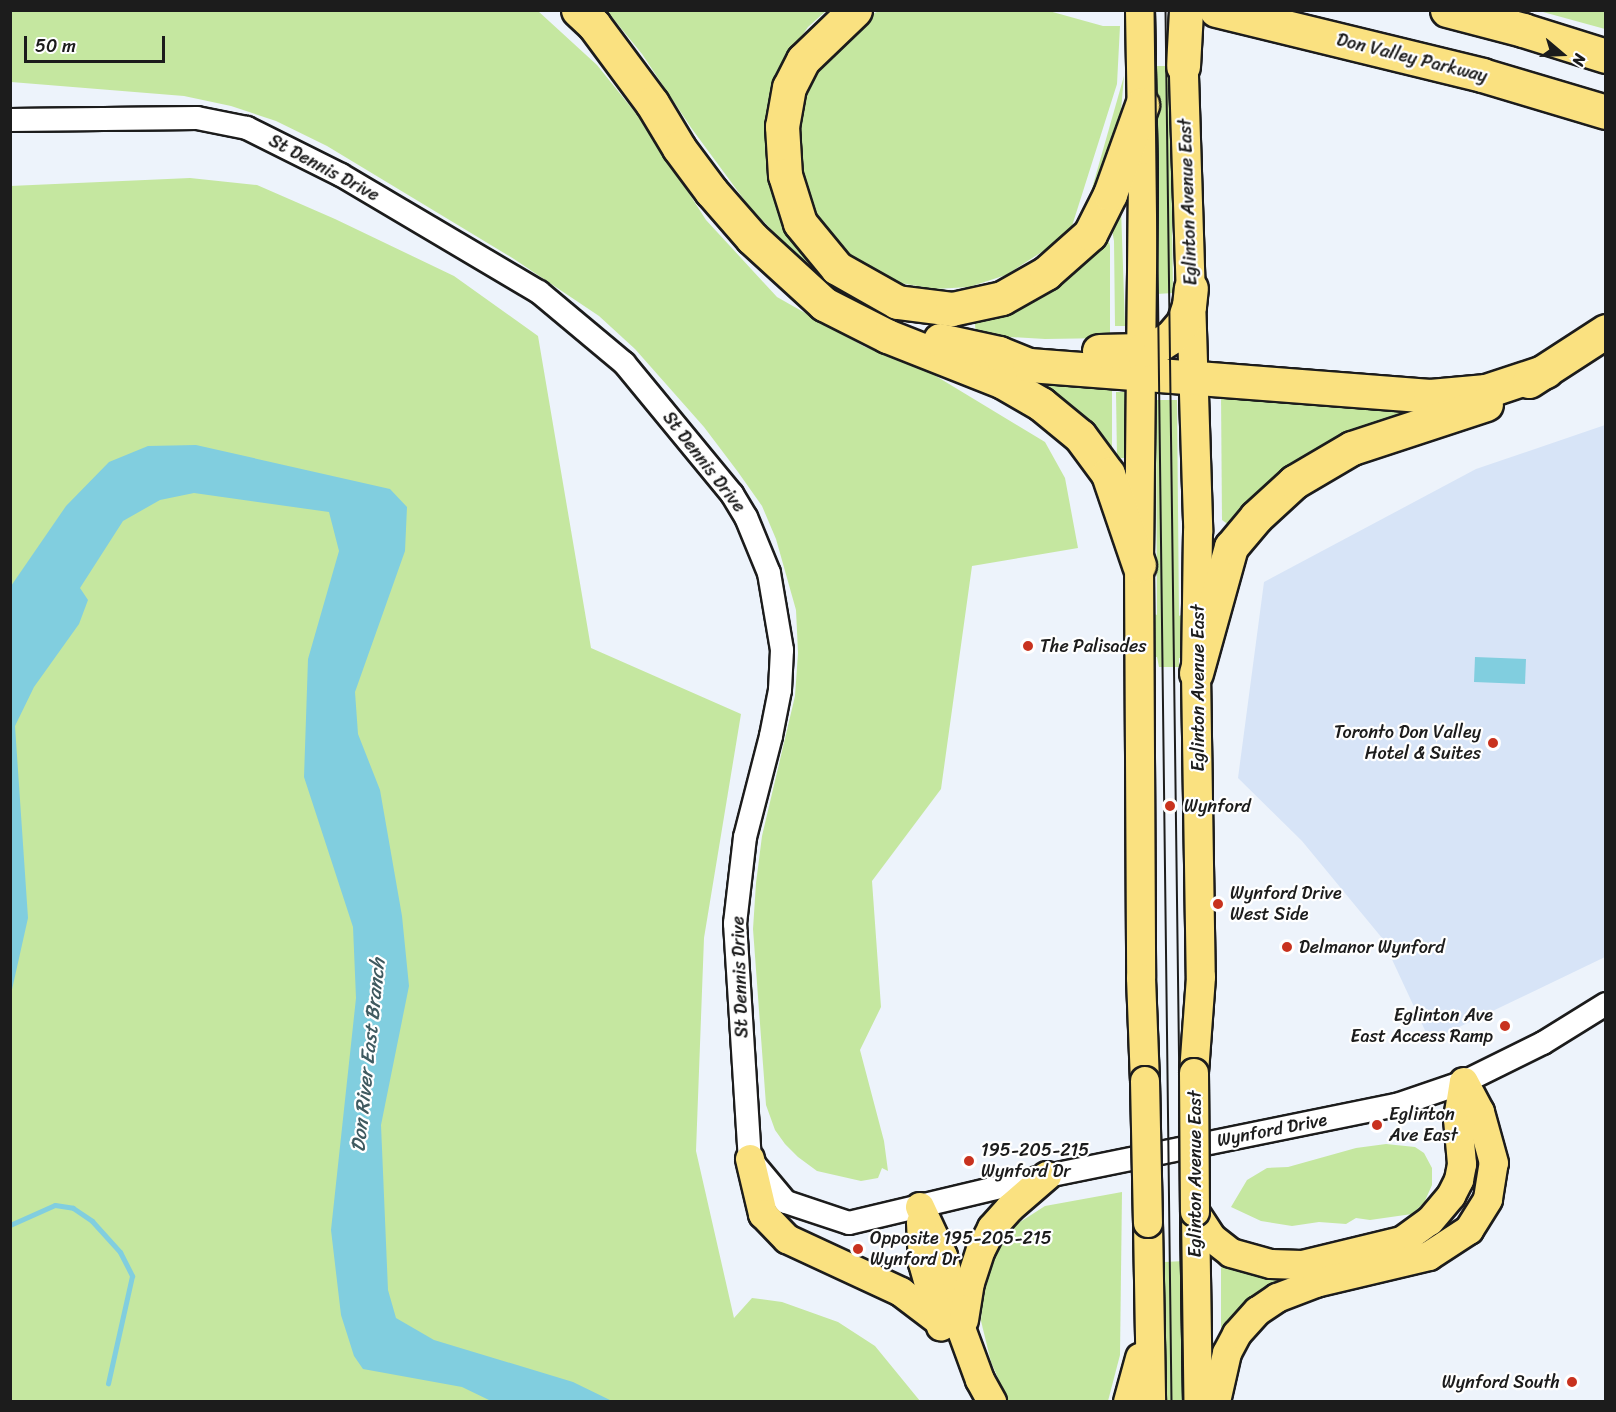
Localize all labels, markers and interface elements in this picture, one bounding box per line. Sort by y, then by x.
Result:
scale bar [27,24,168,62]
north arrow [1532,24,1592,84]
street label: Don Valley Parkway [1335,29,1489,87]
text: 50 m [35,30,76,62]
text: N [1564,50,1595,70]
street label: Eglinton Avenue East [1174,118,1202,286]
street label: St Dennis Drive [265,130,383,206]
street label: St Dennis Drive [658,408,750,516]
street label: Eglinton Avenue East [1187,604,1209,772]
place label: The Palisades [1040,635,1148,657]
marker: The Palisades [1021,639,1035,653]
place label: Toronto Don Valley Hotel & Suites [1335,722,1481,764]
marker: Toronto Don Valley Hotel & Suites [1486,736,1500,750]
place label: Wynford [1184,795,1251,817]
marker: Wynford [1161,797,1179,815]
place label: Wynford Drive West Side [1230,883,1342,926]
marker: Wynford Drive West Side [1211,897,1225,911]
street label: St Dennis Drive [727,916,753,1038]
place label: Delmanor Wynford [1299,936,1444,958]
marker: Delmanor Wynford [1280,940,1294,954]
water label: Don River East Branch [346,957,390,1153]
place label: Eglinton Ave East Access Ramp [1350,1005,1493,1048]
marker: Eglinton Ave East Access Ramp [1498,1019,1512,1033]
street label: Eglinton Avenue East [1184,1090,1206,1258]
place label: Eglinton Ave East [1389,1104,1458,1146]
street label: Wynford Drive [1215,1109,1329,1151]
marker: Eglinton Ave East [1370,1118,1384,1132]
place label: 195-205-215 Wynford Dr [981,1140,1089,1182]
marker: 195-205-215 Wynford Dr [962,1154,976,1168]
place label: Opposite 195-205-215 Wynford Dr [870,1228,1052,1270]
marker: Opposite 195-205-215 Wynford Dr [851,1242,865,1256]
place label: Wynford South [1441,1371,1560,1393]
marker: Wynford South [1565,1375,1579,1389]

